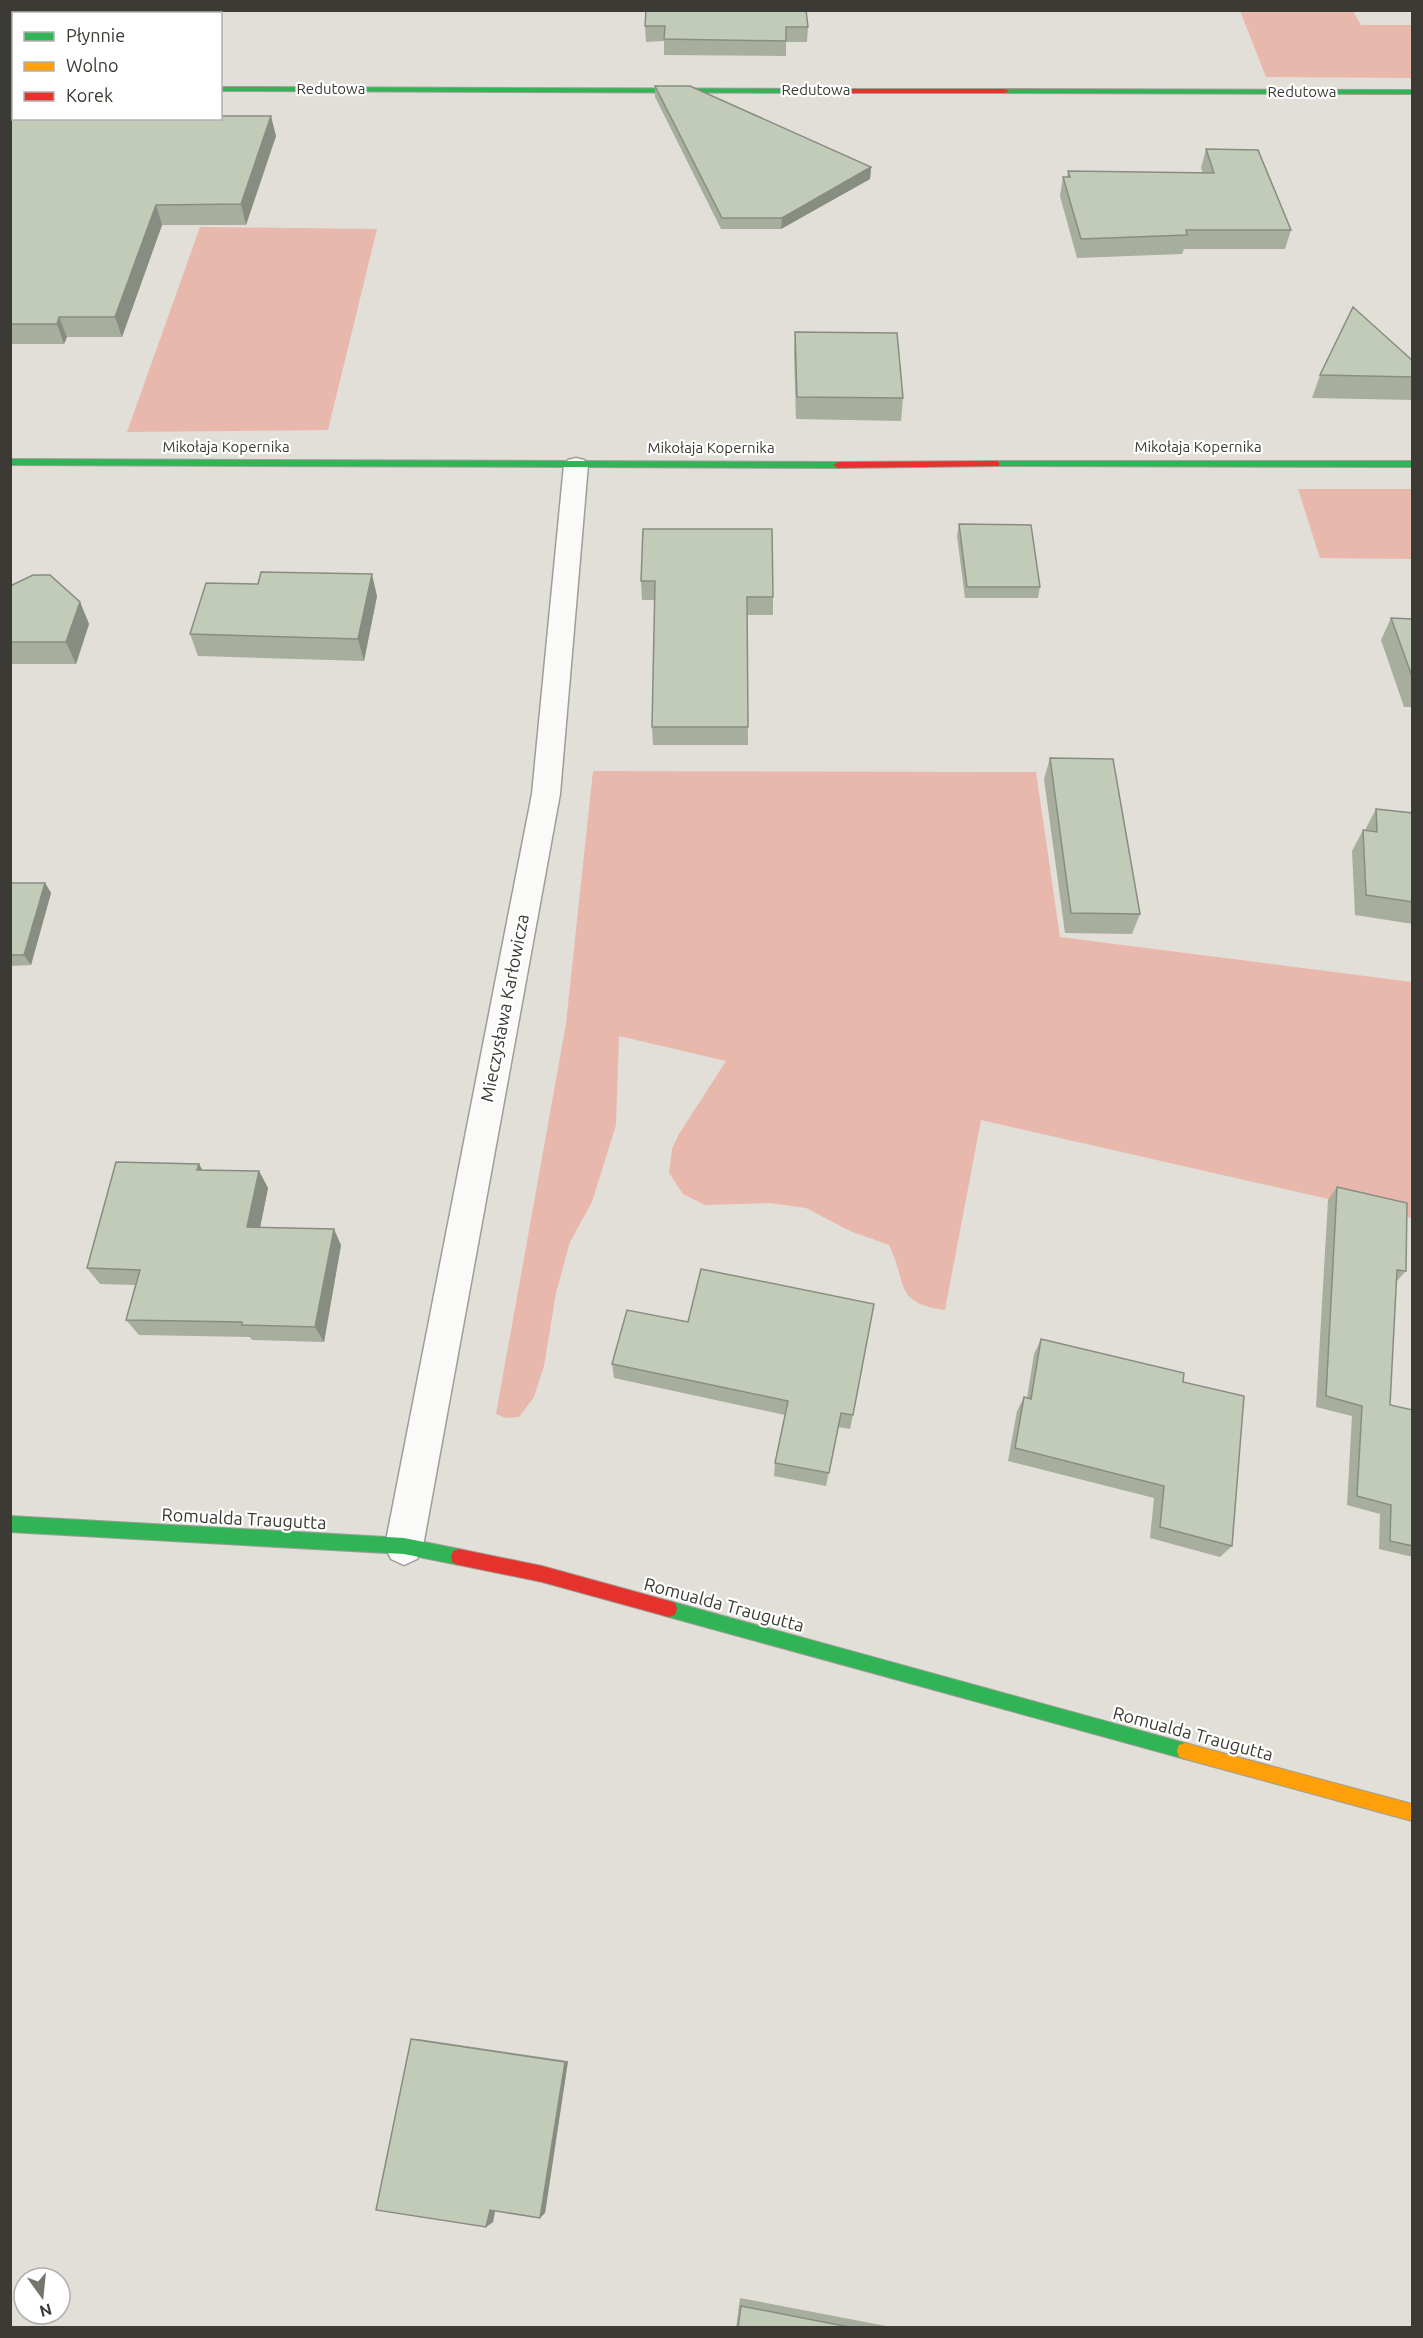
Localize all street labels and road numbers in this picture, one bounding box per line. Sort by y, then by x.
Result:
street label: Redutowa [297,80,365,97]
street label: Redutowa [782,81,850,98]
street label: Redutowa [1268,83,1336,100]
street label: Mikołaja Kopernika [162,438,290,455]
street label: Mikołaja Kopernika [1134,438,1262,455]
street label: Mikołaja Kopernika [647,439,775,456]
street label: Mieczysława Karłowicza [476,912,532,1104]
street label: Romualda Traugutta [161,1504,327,1532]
street label: Romualda Traugutta [642,1573,807,1635]
street label: Romualda Traugutta [1111,1702,1276,1764]

